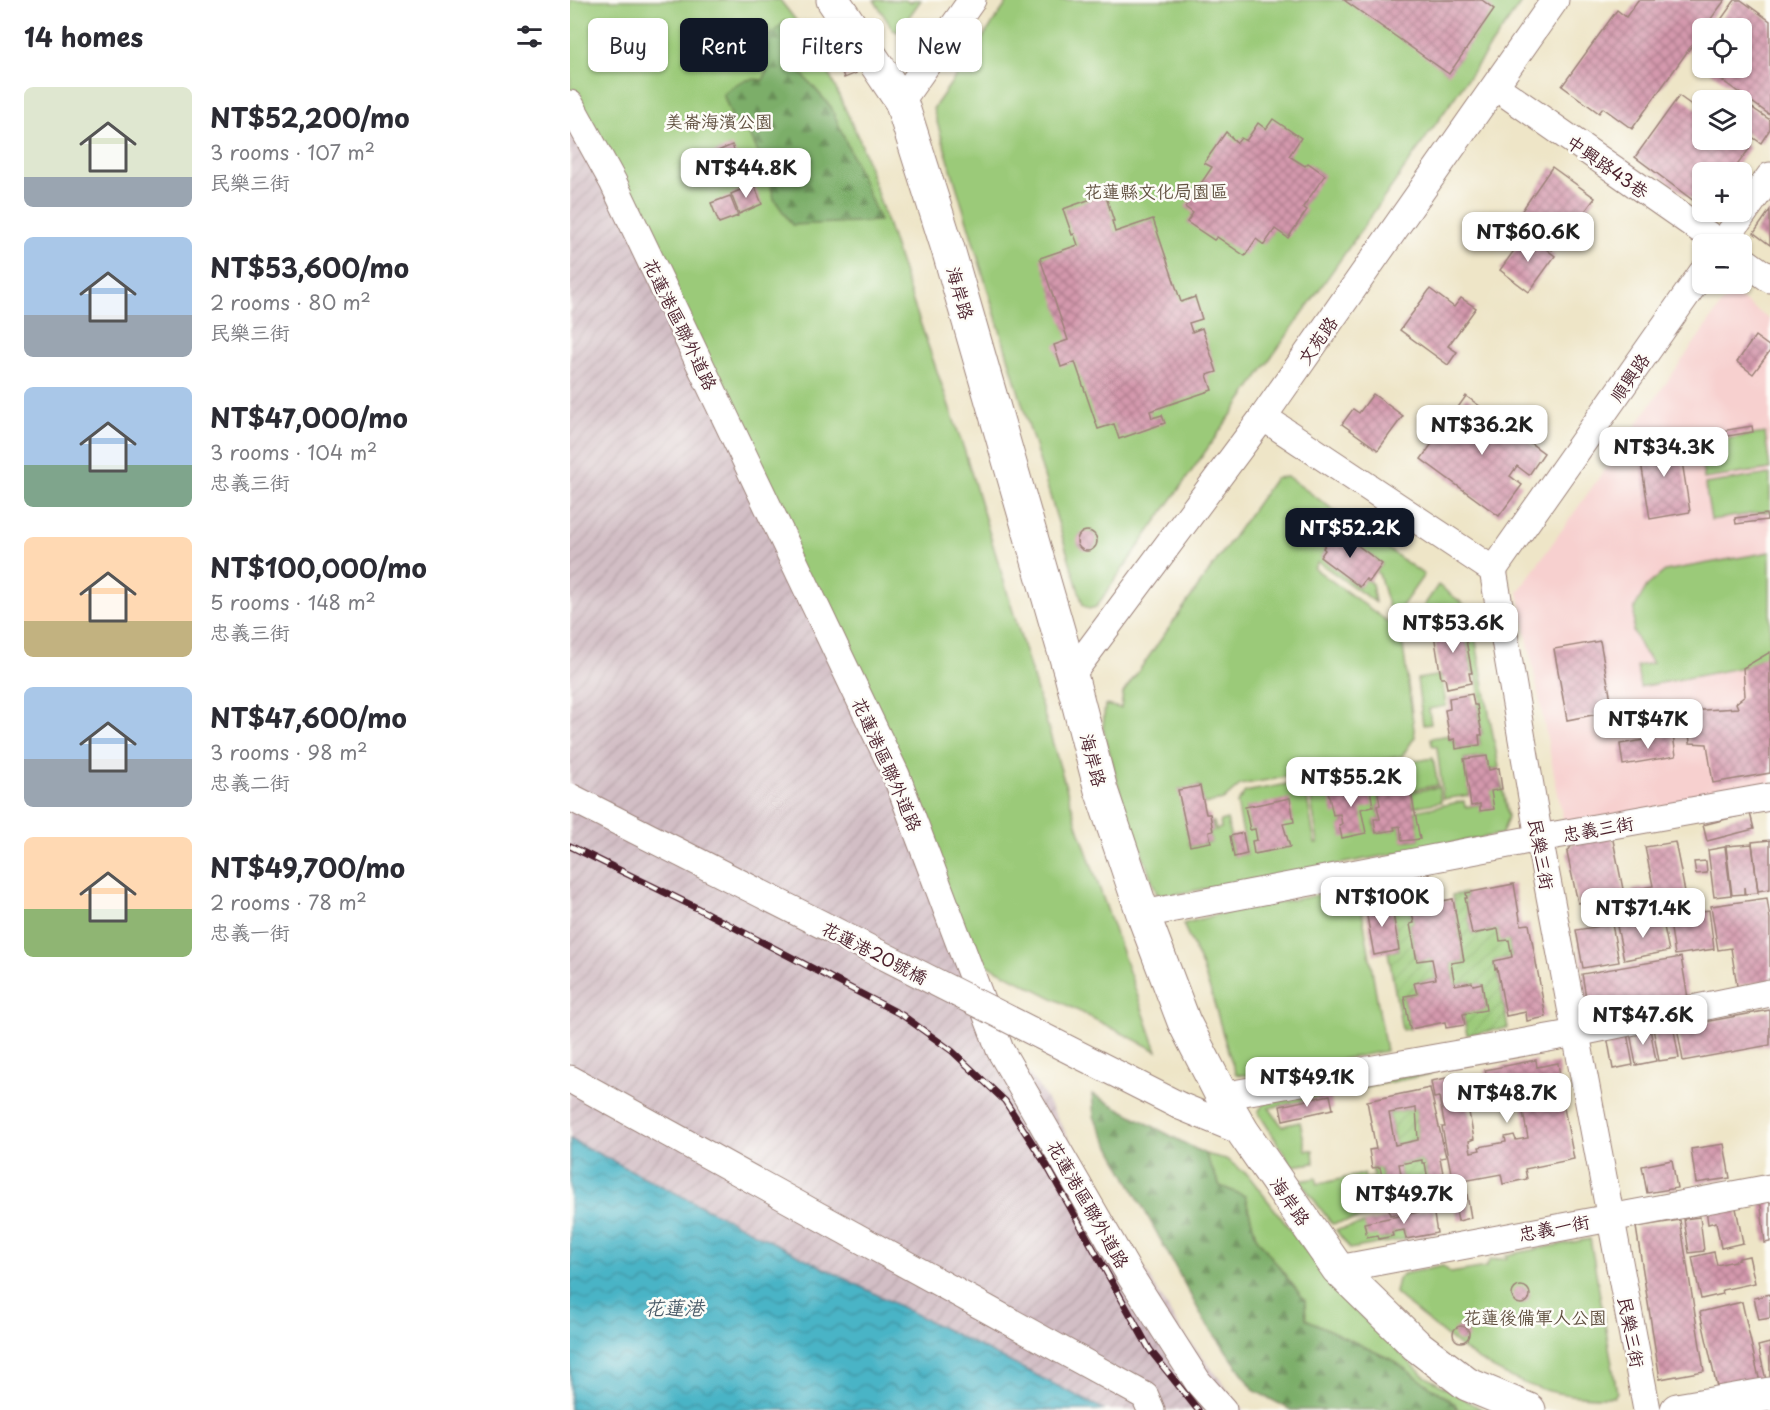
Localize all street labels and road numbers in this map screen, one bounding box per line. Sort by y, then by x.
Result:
street label: 中興路43巷 [1561,128,1655,204]
street label: 花蓮港區聯外道路 [637,253,725,395]
street label: 海岸路 [941,263,981,323]
street label: 文苑路 [1290,310,1344,370]
street label: 順興路 [1602,347,1656,407]
street label: 花蓮港區聯外道路 [846,693,930,835]
street label: 海岸路 [1074,730,1114,790]
street label: 忠義三街 [1560,808,1636,848]
street label: 民樂三街 [1522,816,1562,892]
street label: 花蓮港20號橋 [817,914,933,990]
street label: 花蓮港區聯外道路 [1041,1135,1137,1273]
street label: 海岸路 [1264,1171,1318,1231]
street label: 忠義一街 [1516,1207,1592,1247]
street label: 民樂三街 [1612,1294,1652,1370]

